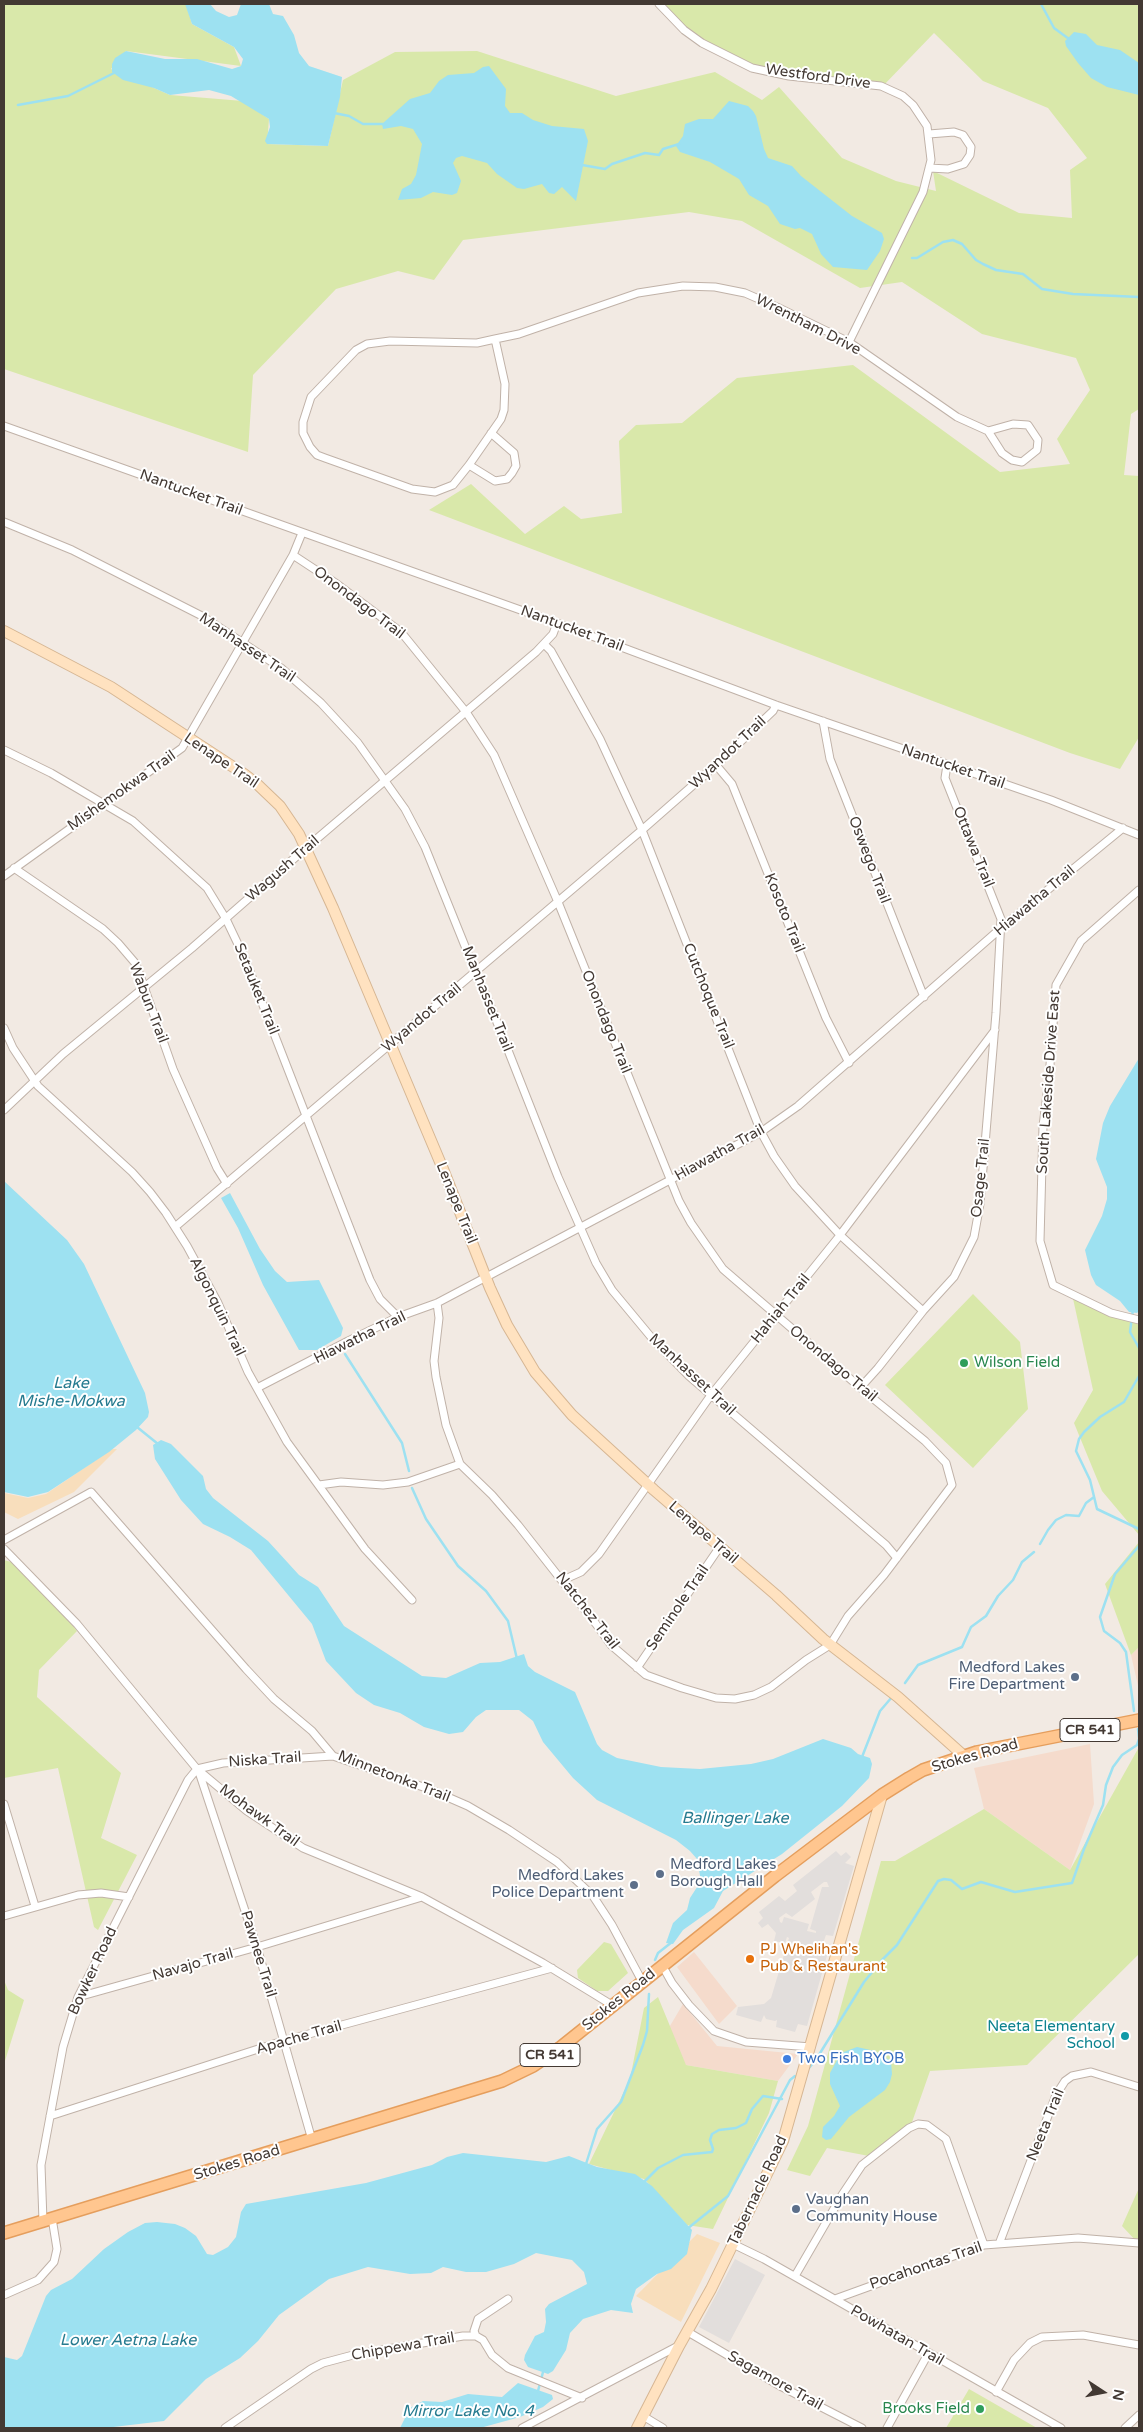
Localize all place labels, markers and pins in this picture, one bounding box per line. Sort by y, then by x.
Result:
place label: Wilson Field [974,1354,1060,1372]
marker: Wilson Field [958,1357,970,1369]
place label: Medford Lakes Fire Department [949,1659,1065,1694]
marker: Medford Lakes Fire Department [1069,1671,1081,1683]
place label: Medford Lakes Borough Hall [670,1856,776,1891]
place label: Medford Lakes Police Department [491,1867,624,1902]
marker: Medford Lakes Borough Hall [654,1868,666,1880]
marker: Medford Lakes Police Department [628,1879,640,1891]
place label: PJ Whelihan's Pub & Restaurant [760,1941,886,1976]
marker: PJ Whelihan's Pub & Restaurant [744,1953,756,1965]
place label: Neeta Elementary School [987,2018,1115,2053]
marker: Neeta Elementary School [1119,2030,1131,2042]
place label: Two Fish BYOB [797,2050,904,2068]
marker: Two Fish BYOB [781,2053,793,2065]
place label: Vaughan Community House [806,2191,937,2226]
marker: Vaughan Community House [790,2203,802,2215]
place label: Brooks Field [882,2400,970,2418]
marker: Brooks Field [974,2403,986,2415]

